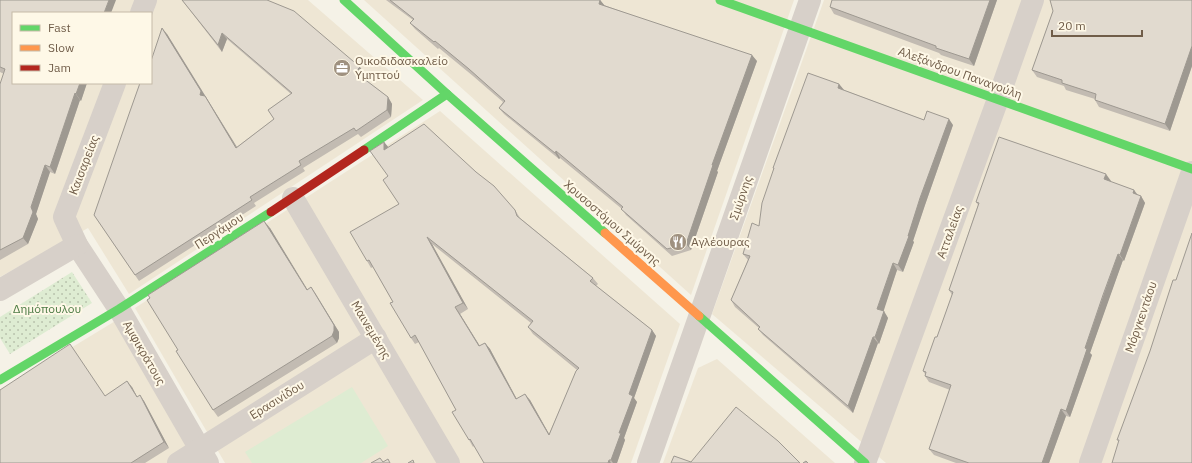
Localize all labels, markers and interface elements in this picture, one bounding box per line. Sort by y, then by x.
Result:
legend [12,12,152,84]
scale bar [1052,12,1142,38]
text: 20 m [1058,18,1086,33]
text: Fast [48,20,71,35]
text: Slow [48,40,74,55]
street label: Αλεξάνδρου Παναγούλη [896,43,1024,102]
place label: Οικοδιδασκαλείο Υμηττού [355,53,448,82]
office icon: Οικοδιδασκαλείο Υμηττού [332,58,352,78]
text: Jam [48,60,71,75]
street label: Καισαρείας [65,133,102,197]
street label: Σμύρνης [726,173,755,222]
street label: Χρυσοστόμου Σμύρνης [561,177,664,269]
street label: Ατταλείας [933,203,966,260]
street label: Περγάμου [191,209,246,252]
restaurant icon: Αγλέουρας [668,232,688,252]
place label: Αγλέουρας [691,234,750,249]
street label: Μόργκεντάου [1121,279,1160,355]
street label: Μαινεμένης [348,298,395,362]
park label: Δημόπουλου [13,301,81,316]
street label: Αμφικράτους [120,318,169,388]
street label: Ερασινίδου [247,377,307,422]

